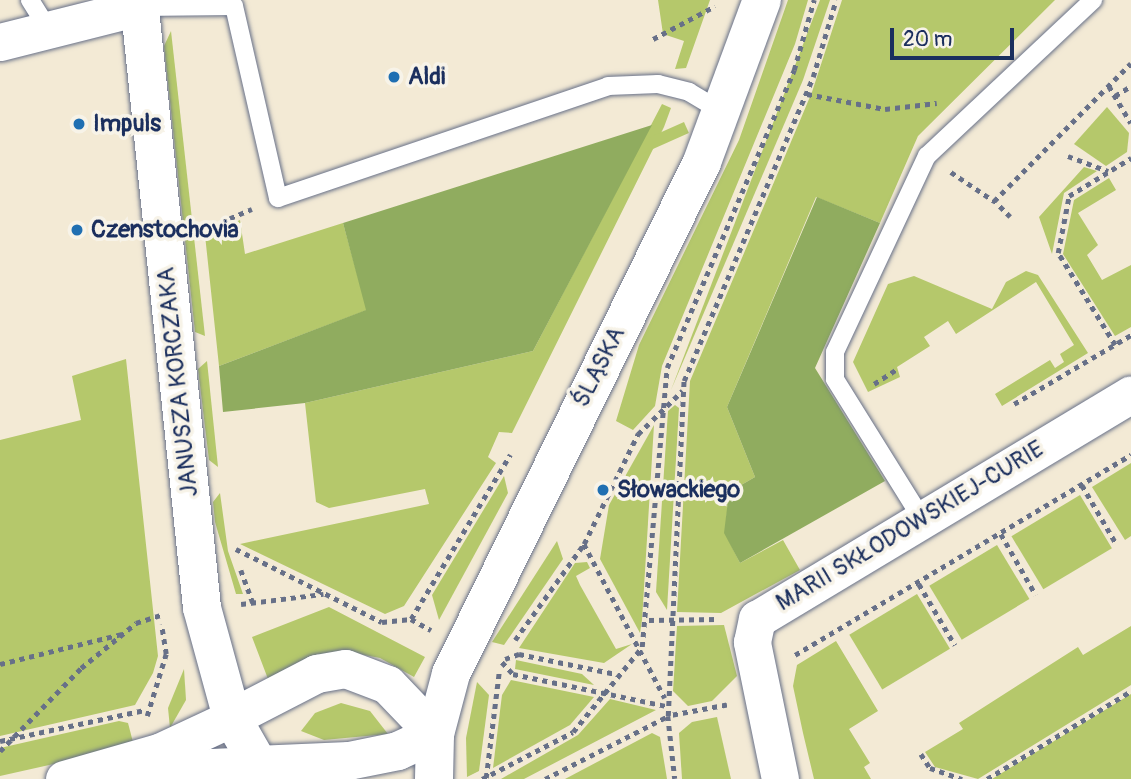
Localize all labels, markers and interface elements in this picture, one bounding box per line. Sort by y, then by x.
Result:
scale bar [893,14,1017,58]
text: 20 m [903,26,952,53]
place label: Aldi [408,63,445,91]
marker: Aldi [386,69,402,85]
place label: Impuls [93,110,161,138]
marker: Impuls [71,116,87,132]
place label: Czenstochovia [91,216,239,244]
marker: Czenstochovia [69,222,85,238]
street label: JANUSZA KORCZAKA [152,266,204,498]
street label: ŚLĄSKA [567,322,631,412]
street label: MARII SKŁODOWSKIEJ-CURIE [771,435,1049,617]
place label: Słowackiego [617,476,740,504]
marker: Słowackiego [595,482,611,498]

